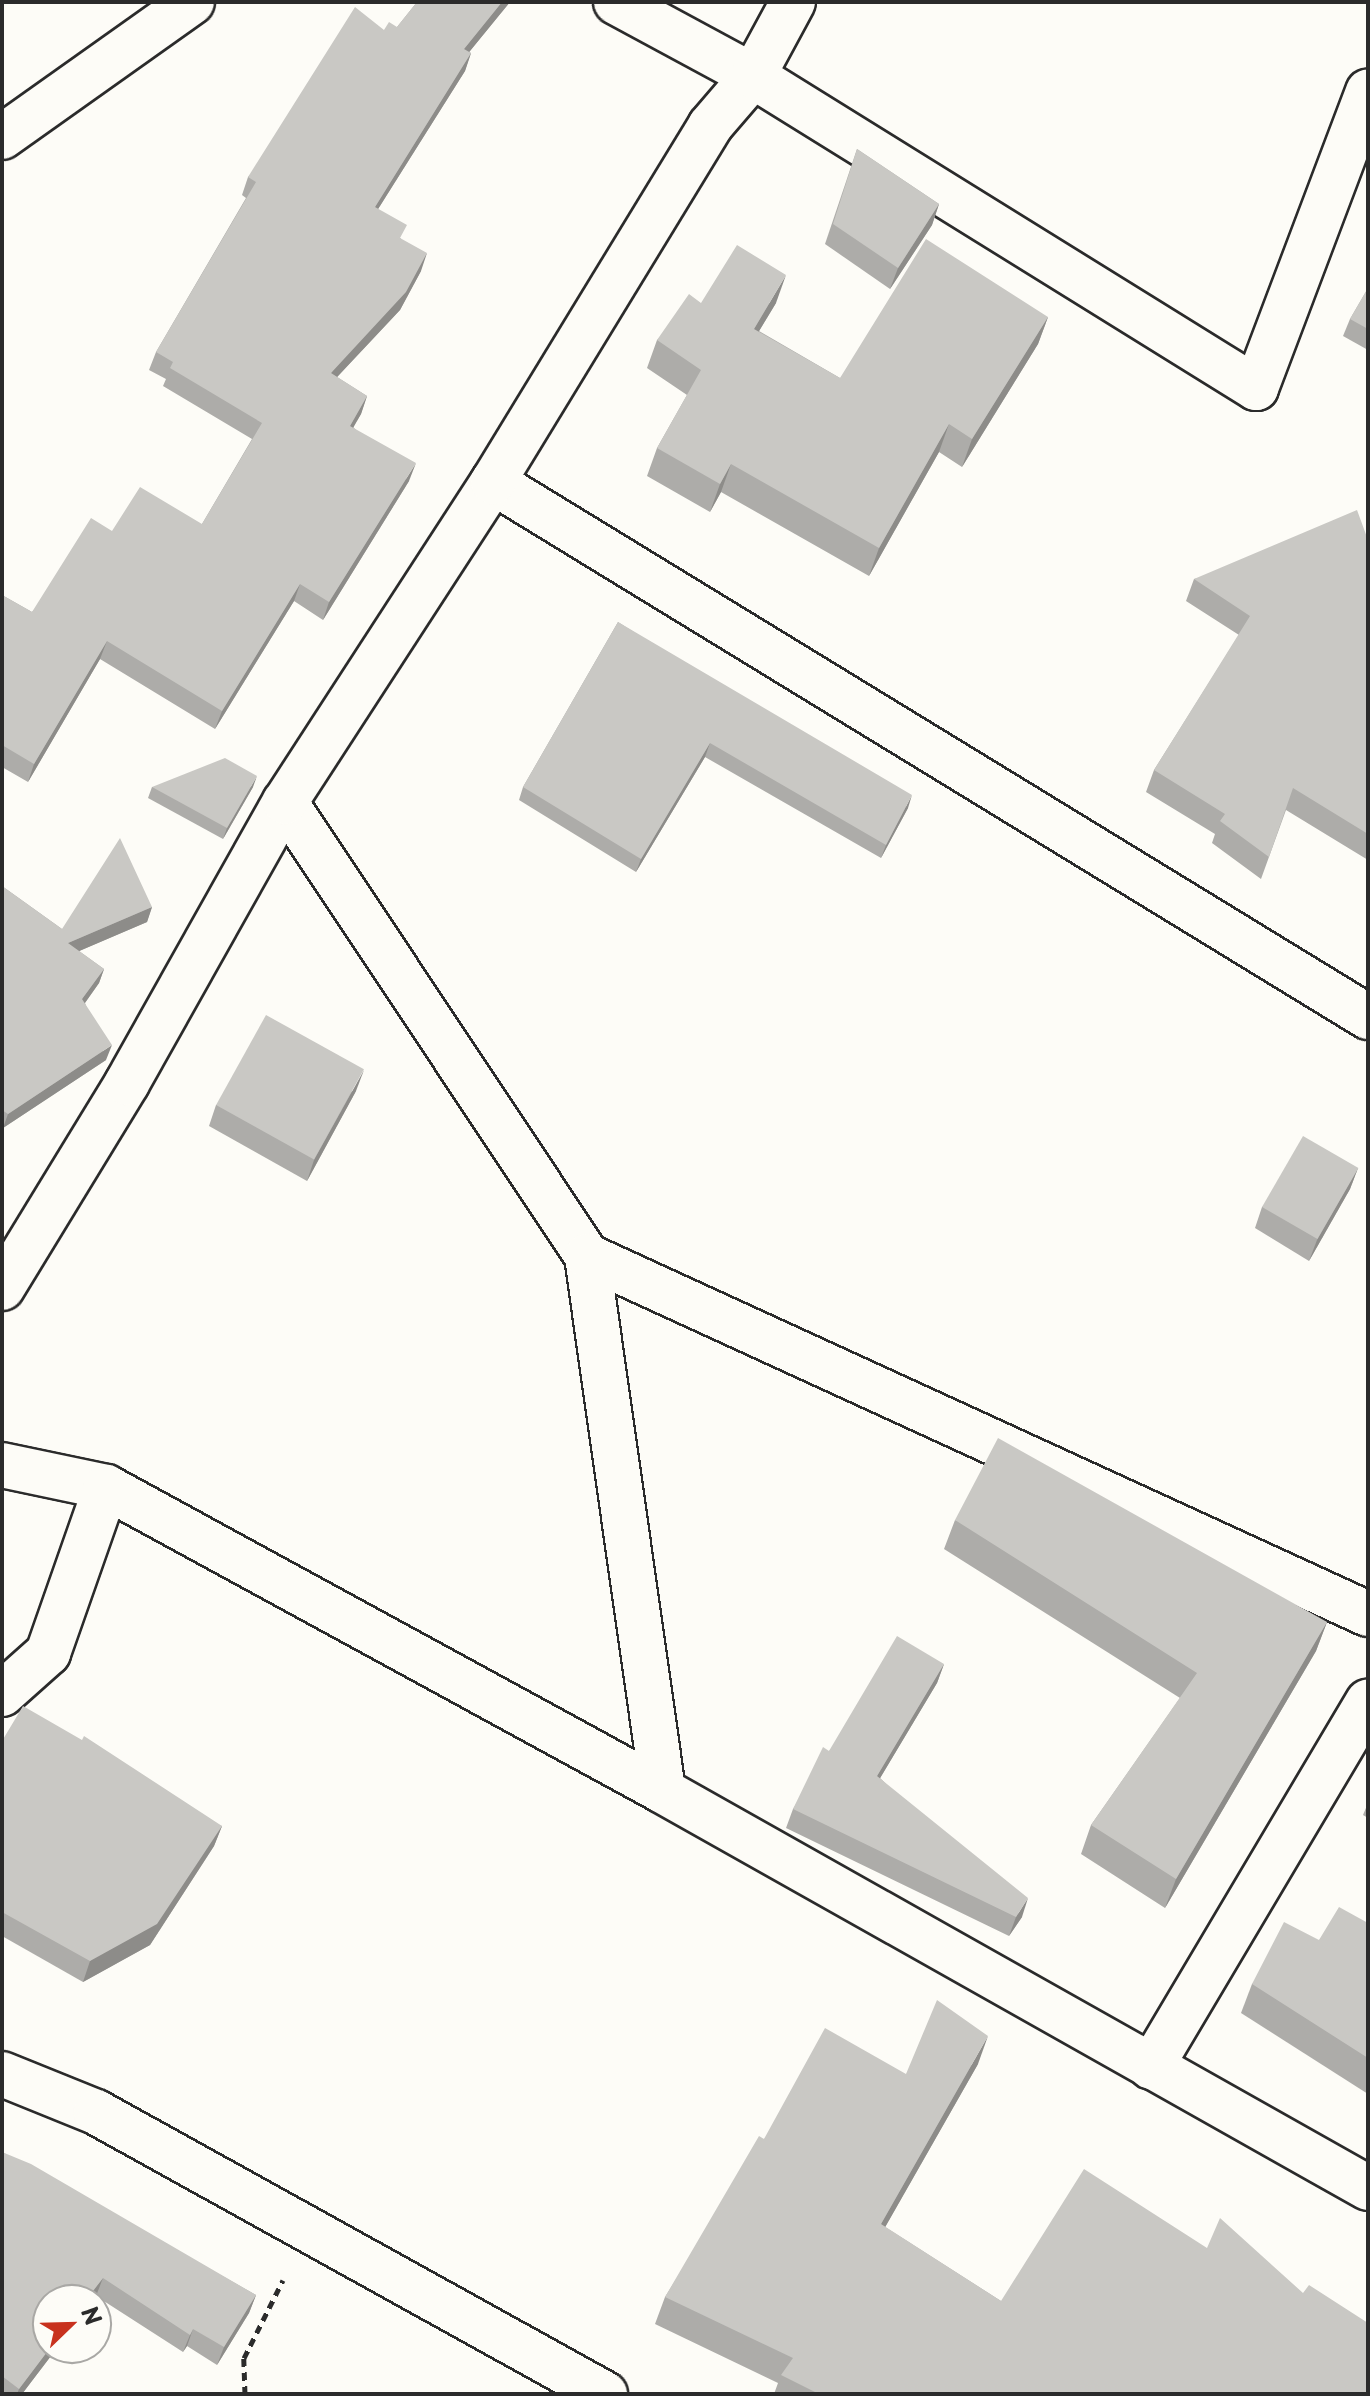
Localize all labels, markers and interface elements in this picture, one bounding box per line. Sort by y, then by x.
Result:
north arrow [32,2284,112,2364]
text: N [74,2301,111,2330]

